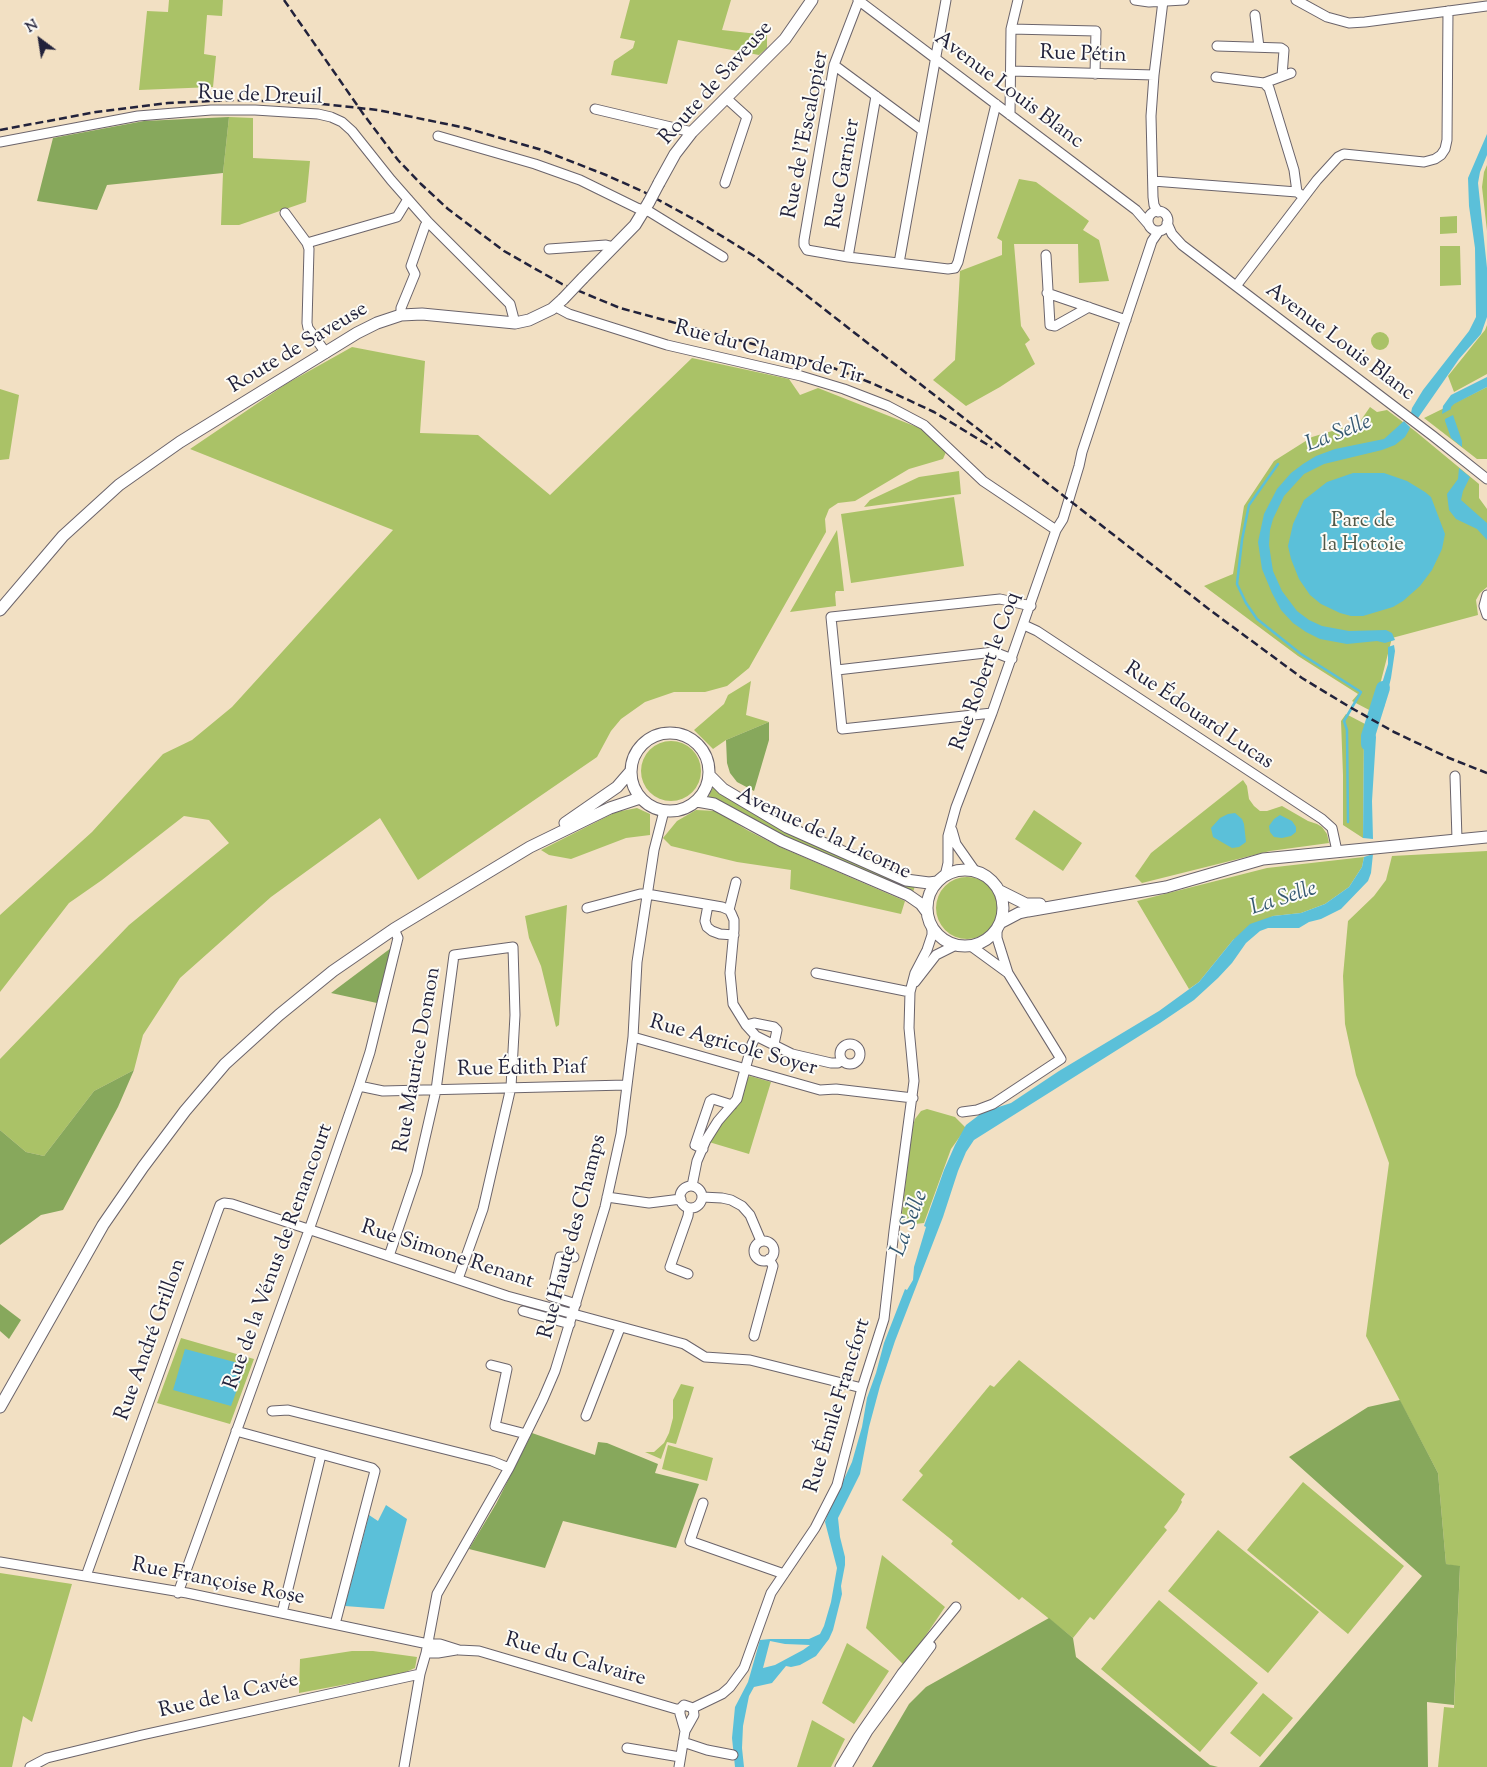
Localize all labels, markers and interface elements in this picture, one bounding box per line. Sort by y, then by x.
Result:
north arrow [15,15,65,65]
text: N [22,16,42,39]
street label: Route de Saveuse [655,17,779,151]
street label: Avenue Louis Blanc [929,27,1087,155]
street label: Rue Pétin [1039,42,1127,70]
street label: Rue de l'Escalopier [778,49,836,221]
street label: Rue de Dreuil [197,82,323,112]
street label: Rue Garnier [823,117,867,231]
street label: Avenue Louis Blanc [1260,279,1418,407]
street label: Route de Saveuse [225,298,373,400]
street label: Rue du Champ de Tir [672,317,866,391]
water label: La Selle [1302,410,1376,460]
park label: Parc de la Hotoie [1322,509,1404,559]
street label: Rue Robert le Coq [947,589,1027,755]
street label: Rue Édouard Lucas [1119,658,1277,776]
street label: Avenue de la Licorne [732,783,914,887]
water label: La Selle [1247,877,1321,923]
street label: Rue Maurice Domon [390,965,448,1155]
street label: Rue Agricole Soyer [646,1011,820,1083]
street label: Rue Édith Piaf [457,1056,587,1084]
street label: Rue de la Vénus de Renancourt [220,1121,340,1393]
street label: Rue Haute des Champs [535,1132,613,1342]
water label: La Selle [886,1187,936,1261]
street label: Rue Simone Renant [357,1216,537,1296]
street label: Rue André Grillon [111,1256,193,1424]
street label: Rue Émile Francfort [801,1316,877,1496]
street label: Rue Françoise Rose [130,1554,306,1612]
street label: Rue du Calvaire [502,1629,648,1693]
street label: Rue de la Cavée [157,1669,301,1725]

